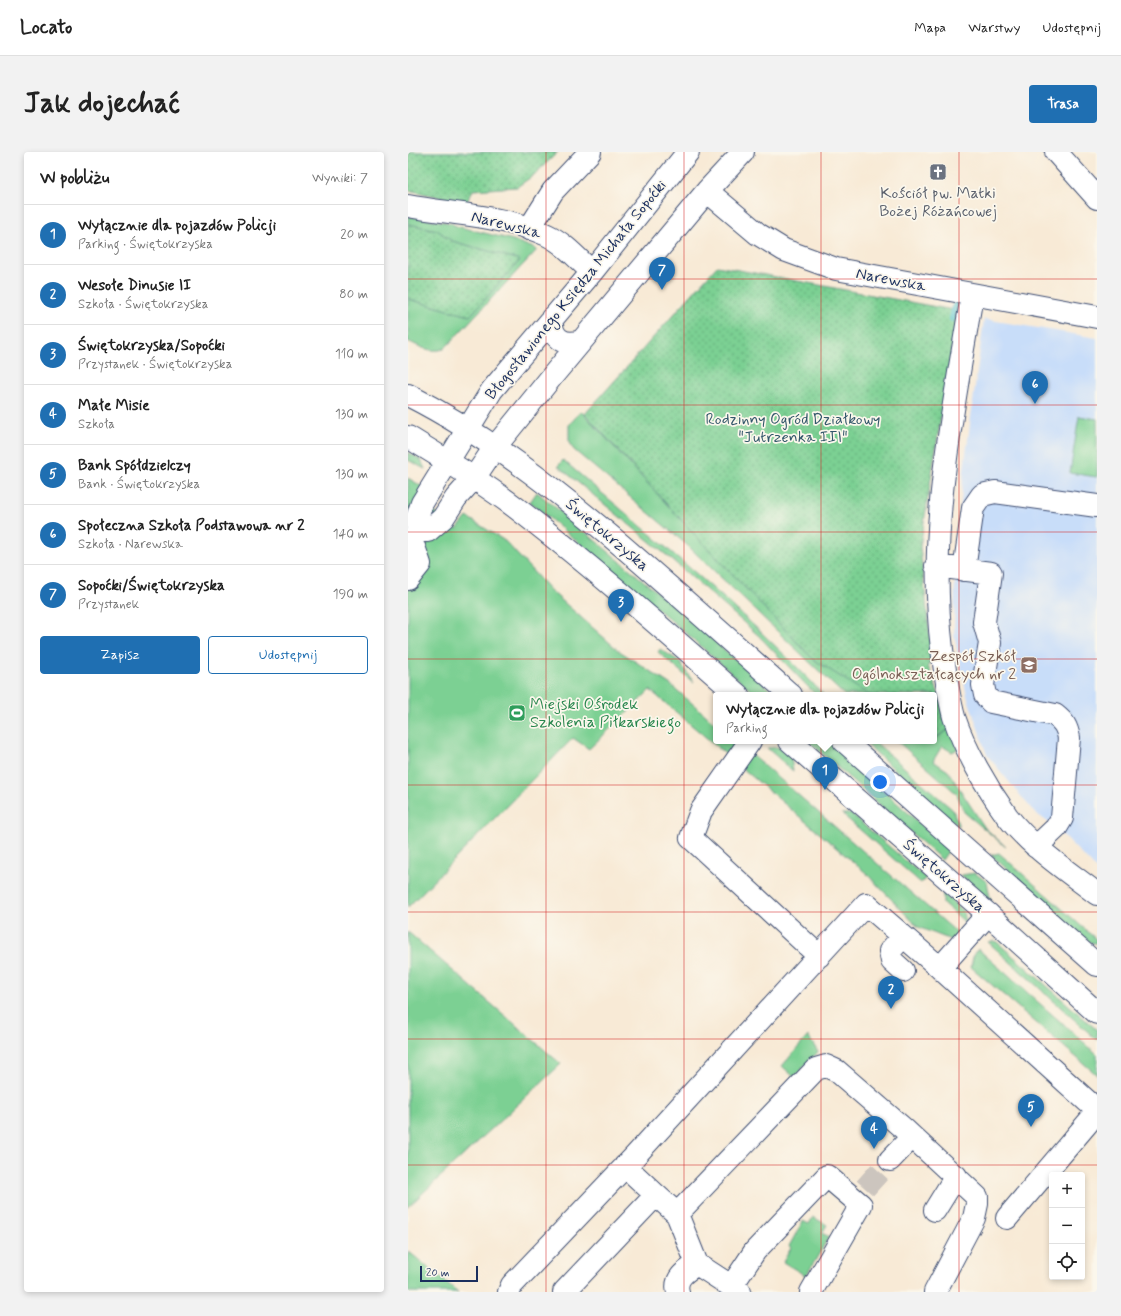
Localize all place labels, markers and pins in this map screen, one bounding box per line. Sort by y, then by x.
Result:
church icon: Kościół pw. Matki Bożej Różańcowej [928,162,948,182]
place label: Kościół pw. Matki Bożej Różańcowej [879,183,997,222]
pin: 7 [649,257,675,290]
pin: 6 [1022,371,1048,404]
pin: 3 [608,589,634,622]
place label: Zespół Szkół Ogólnokształcących nr 2 [852,646,1017,685]
school or university icon: Zespół Szkół Ogólnokształcących nr 2 [1019,655,1039,675]
place label: Miejski Ośrodek Szkolenia Piłkarskiego [530,694,681,734]
sports icon: Miejski Ośrodek Szkolenia Piłkarskiego [507,703,527,723]
pin: 1 [812,757,838,790]
pin: 2 [878,976,904,1009]
pin: 5 [1018,1094,1044,1127]
pin: 4 [861,1116,887,1149]

